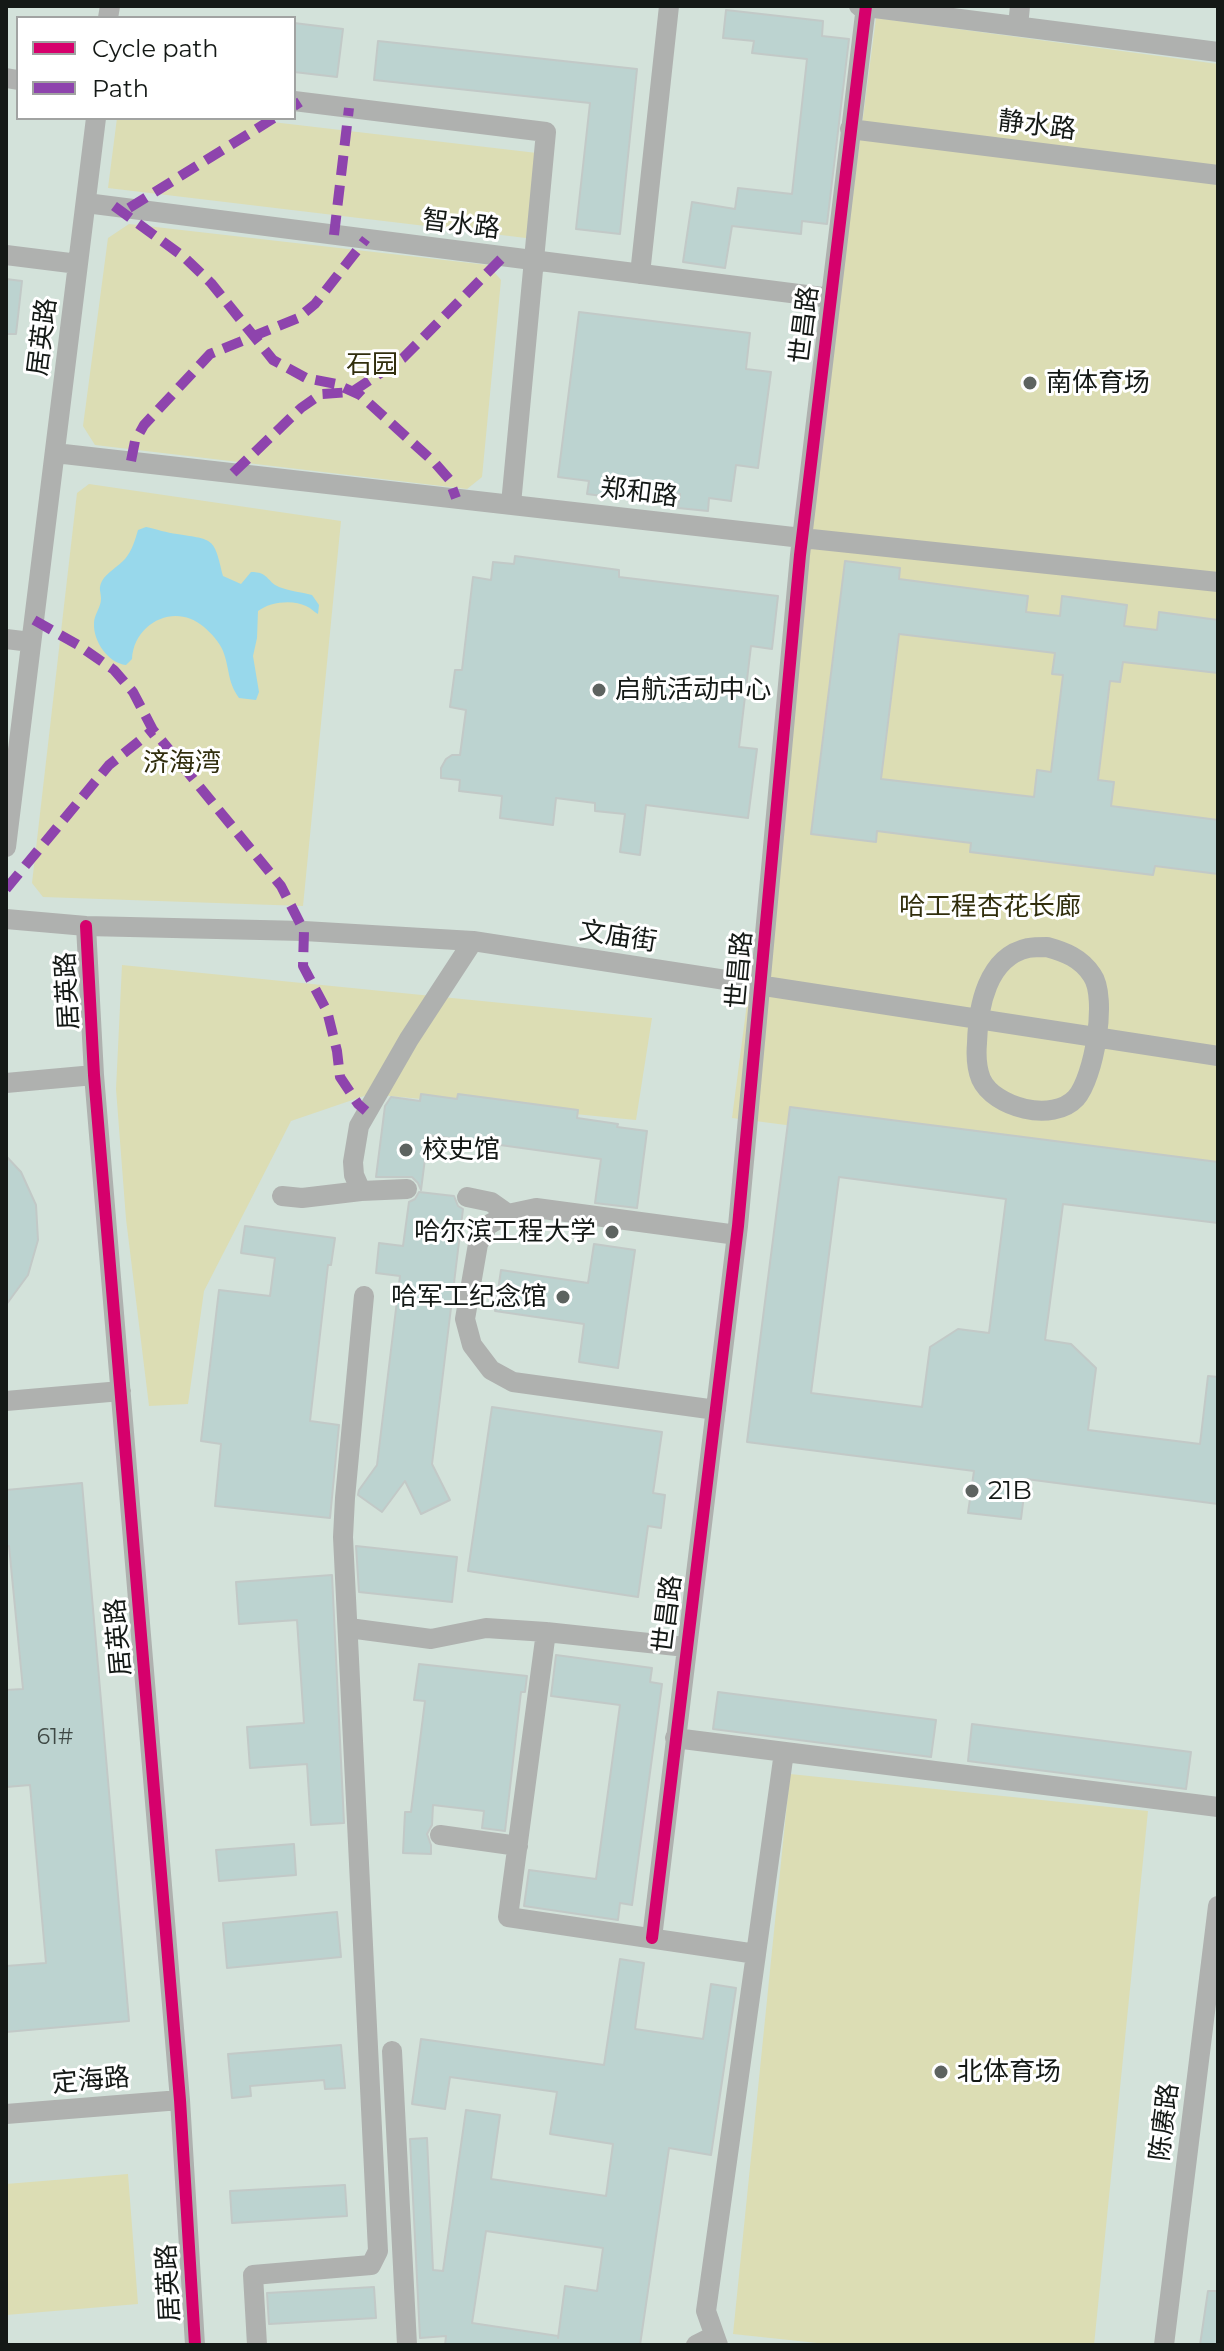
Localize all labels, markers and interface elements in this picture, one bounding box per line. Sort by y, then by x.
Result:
legend [16,16,296,120]
text: Cycle path [92,34,219,63]
text: Path [92,74,149,103]
street label: 静水路 [996,106,1078,146]
street label: 智水路 [420,205,502,245]
street label: 世昌路 [785,284,825,366]
street label: 居英路 [23,296,63,378]
park label: 石园 [346,349,398,381]
place label: 南体育场 [1046,367,1150,399]
marker: 南体育场 [1021,374,1039,392]
street label: 郑和路 [598,473,680,513]
place label: 启航活动中心 [615,674,771,706]
marker: 启航活动中心 [590,681,608,699]
park label: 济海湾 [143,747,221,779]
park label: 哈工程杏花长廊 [899,891,1081,923]
street label: 文庙街 [577,915,659,959]
street label: 世昌路 [721,930,759,1010]
street label: 居英路 [50,951,86,1031]
place label: 校史馆 [422,1134,500,1166]
marker: 校史馆 [397,1141,415,1159]
place label: 哈尔滨工程大学 [414,1216,596,1248]
marker: 哈尔滨工程大学 [603,1223,621,1241]
place label: 哈军工纪念馆 [391,1281,547,1313]
marker: 哈军工纪念馆 [554,1288,572,1306]
place label: 21B [988,1475,1032,1507]
marker: 21B [963,1482,981,1500]
street label: 世昌路 [648,1573,688,1655]
street label: 居英路 [100,1597,138,1677]
house number: 61# [37,1725,73,1751]
place label: 北体育场 [957,2056,1061,2088]
street label: 定海路 [51,2062,131,2100]
marker: 北体育场 [932,2063,950,2081]
street label: 陈赓路 [1145,2081,1185,2163]
street label: 居英路 [151,2243,187,2323]

